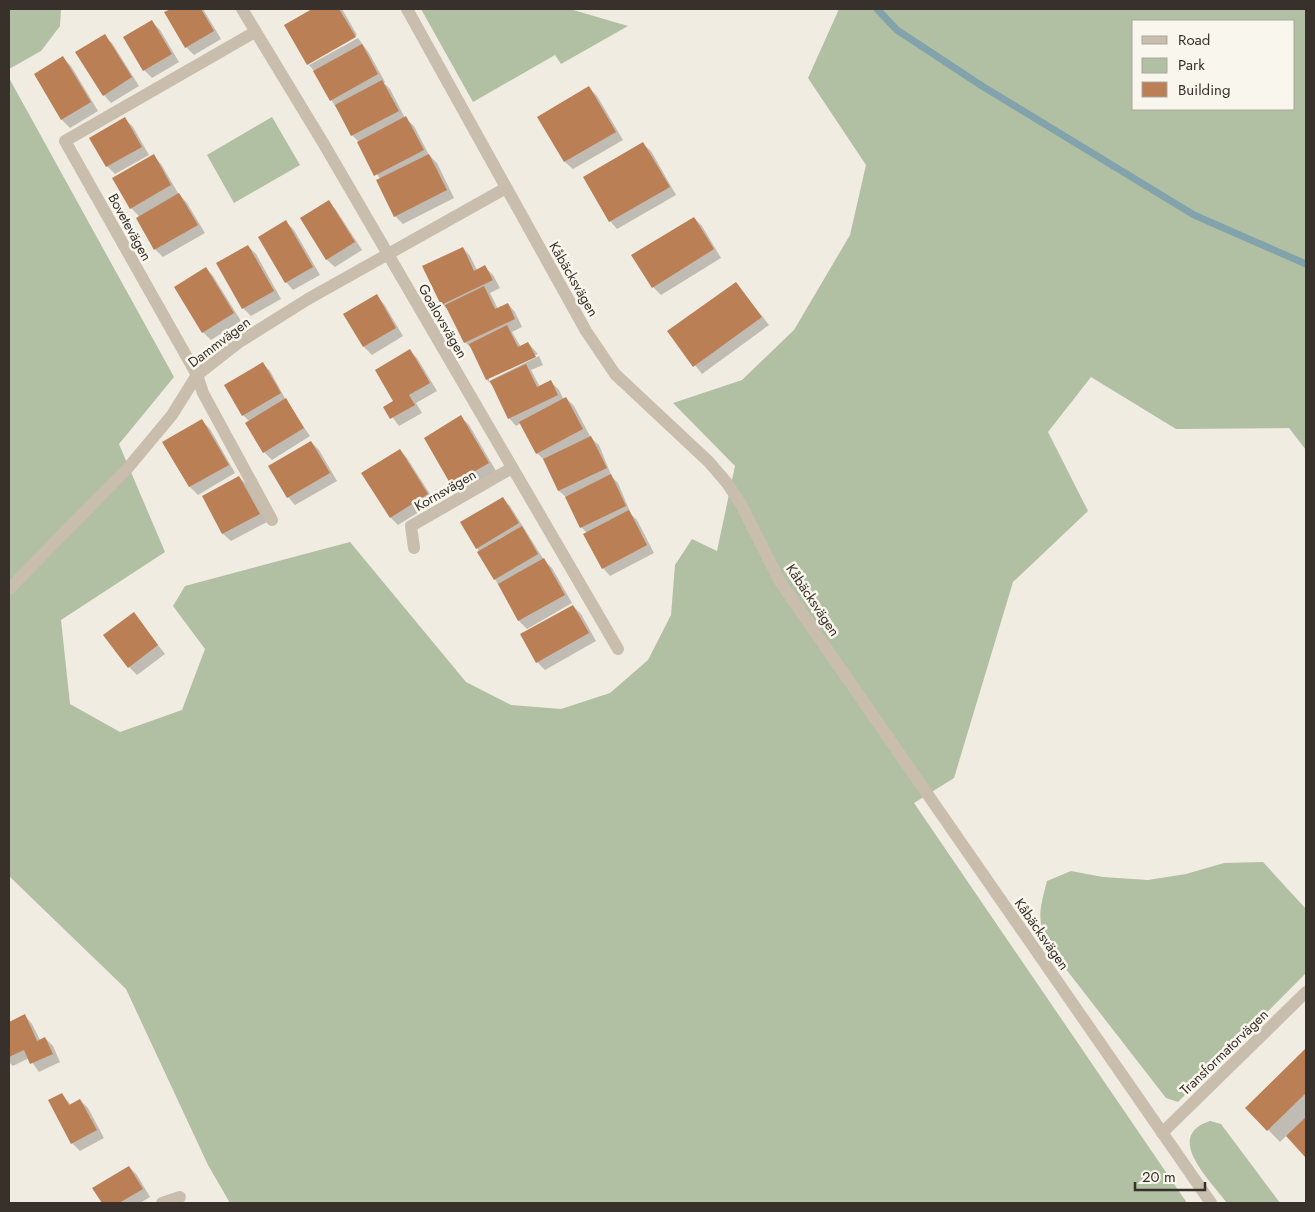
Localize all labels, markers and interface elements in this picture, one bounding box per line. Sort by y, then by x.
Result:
legend [1132,20,1295,110]
text: Road [1178,29,1210,51]
text: Park [1178,54,1205,76]
text: Building [1178,79,1230,101]
street label: Bovetevägen [103,190,157,264]
street label: Kåbäcksvägen [544,238,604,320]
street label: Goalovsvägen [414,280,472,362]
street label: Dammvägen [184,312,254,372]
street label: Kornsvägen [410,464,480,516]
street label: Kåbäcksvägen [781,560,845,640]
street label: Kåbäcksvägen [1010,894,1074,974]
street label: Transformatorvägen [1175,1005,1273,1099]
scale bar [1135,1160,1205,1192]
text: 20 m [1142,1166,1176,1188]

